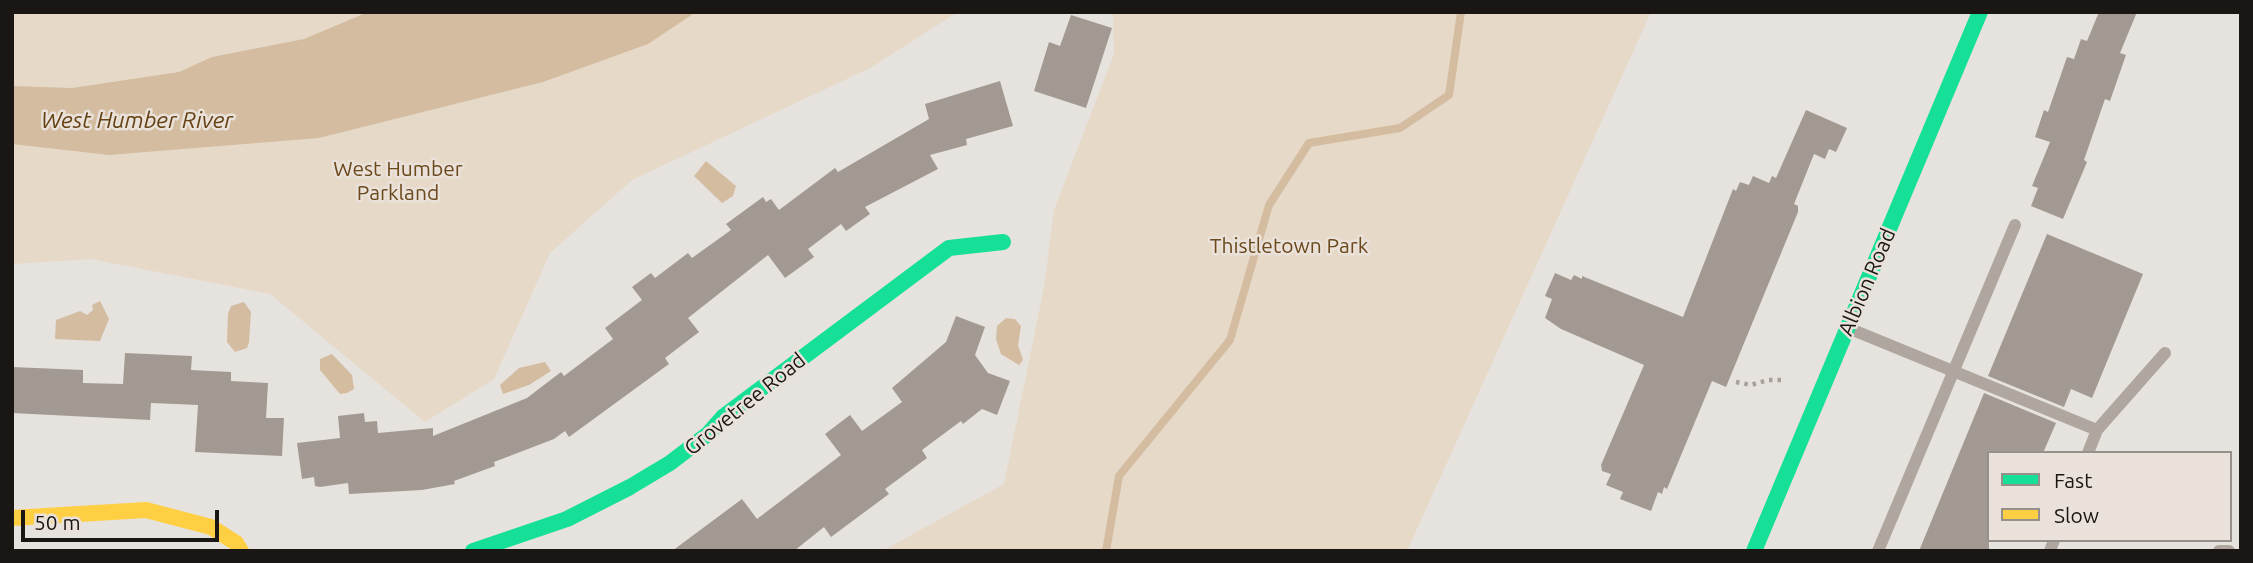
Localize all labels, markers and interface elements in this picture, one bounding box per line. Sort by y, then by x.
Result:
water label: West Humber River [41,106,233,134]
park label: West Humber Parkland [333,156,463,206]
street label: Albion Road [1833,225,1901,339]
park label: Thistletown Park [1210,233,1368,259]
street label: Grovetree Road [679,347,811,461]
legend [1987,451,2232,542]
text: Fast [2054,468,2092,492]
scale bar [24,496,222,540]
text: Slow [2054,503,2099,527]
text: 50 m [34,510,81,534]

